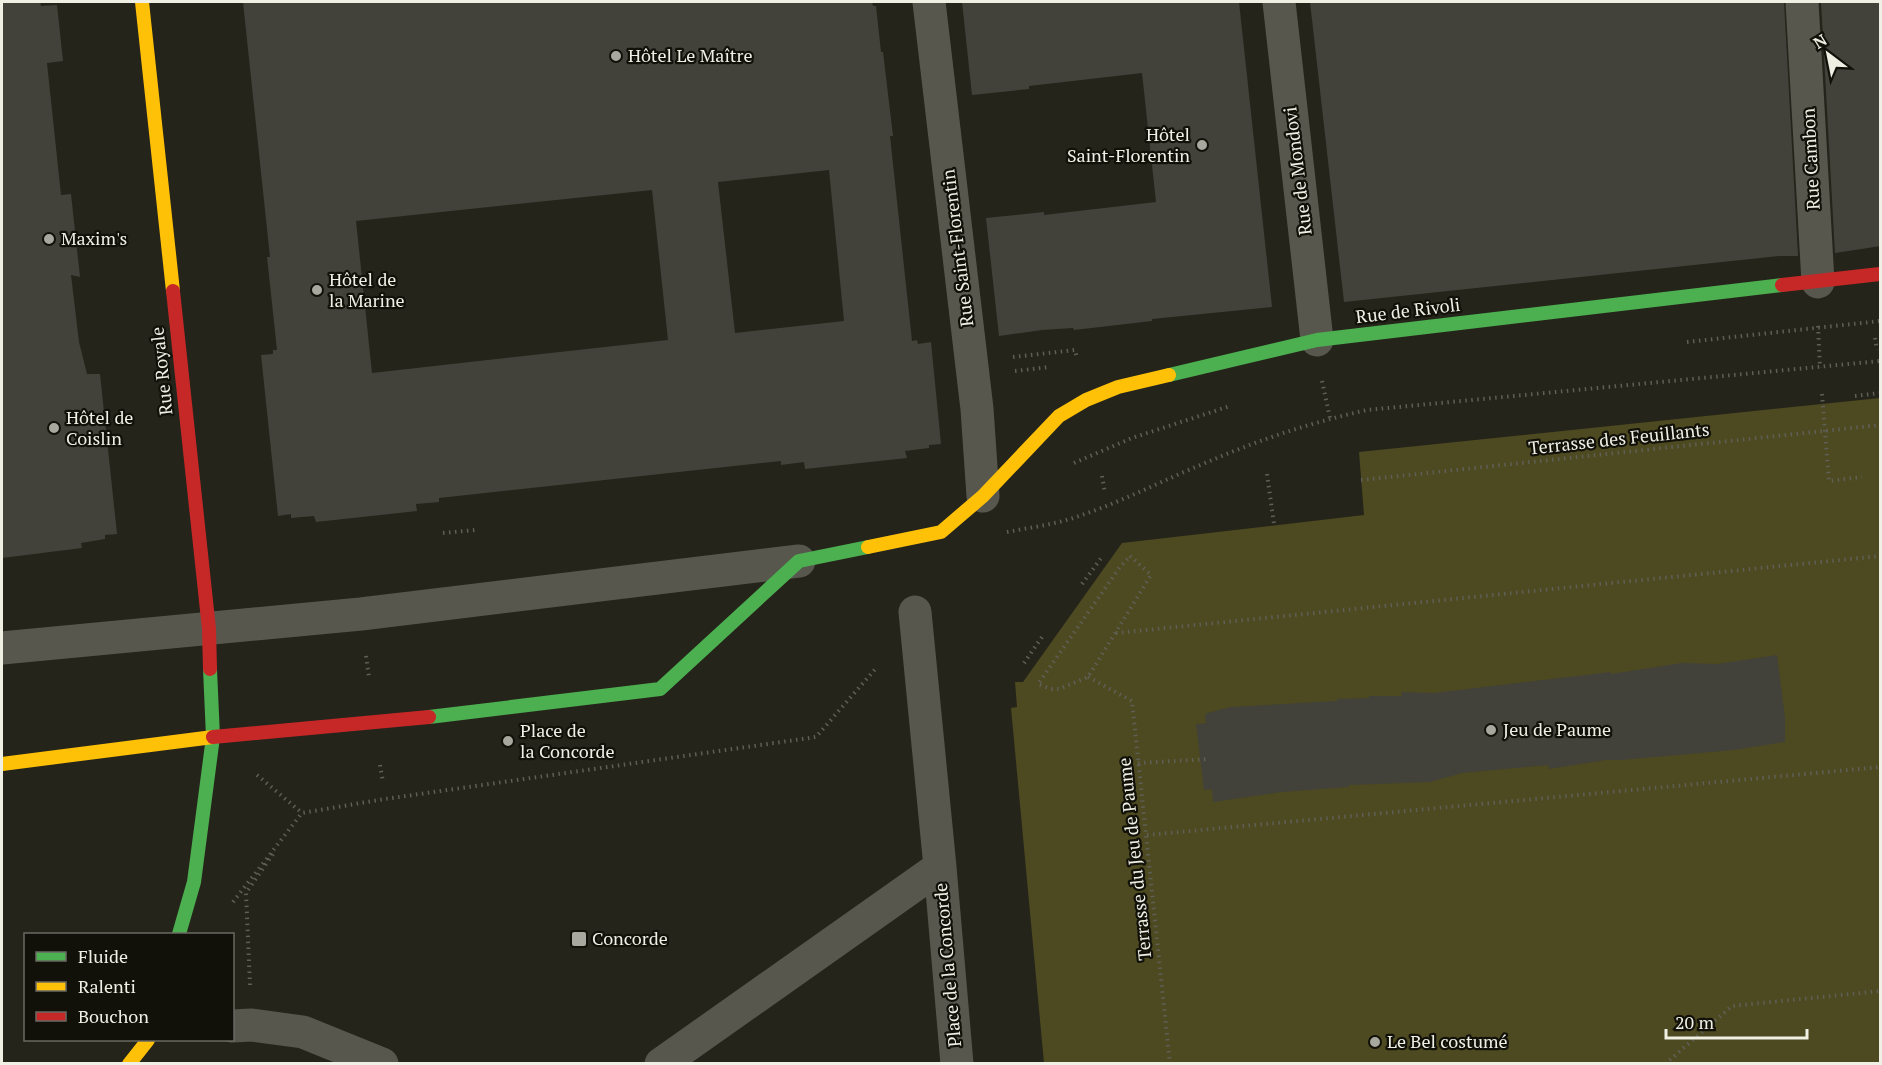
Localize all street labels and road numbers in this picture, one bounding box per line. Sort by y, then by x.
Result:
street label: Rue de Mondovi [1277,106,1317,237]
street label: Rue Cambon [1795,107,1825,211]
street label: Rue Saint-Florentin [935,168,979,328]
street label: Rue de Rivoli [1354,292,1462,328]
street label: Rue Royale [144,326,178,416]
street label: Terrasse des Feuillants [1527,417,1711,459]
street label: Terrasse du Jeu de Paume [1111,757,1157,962]
street label: Place de la Concorde [928,882,966,1048]

